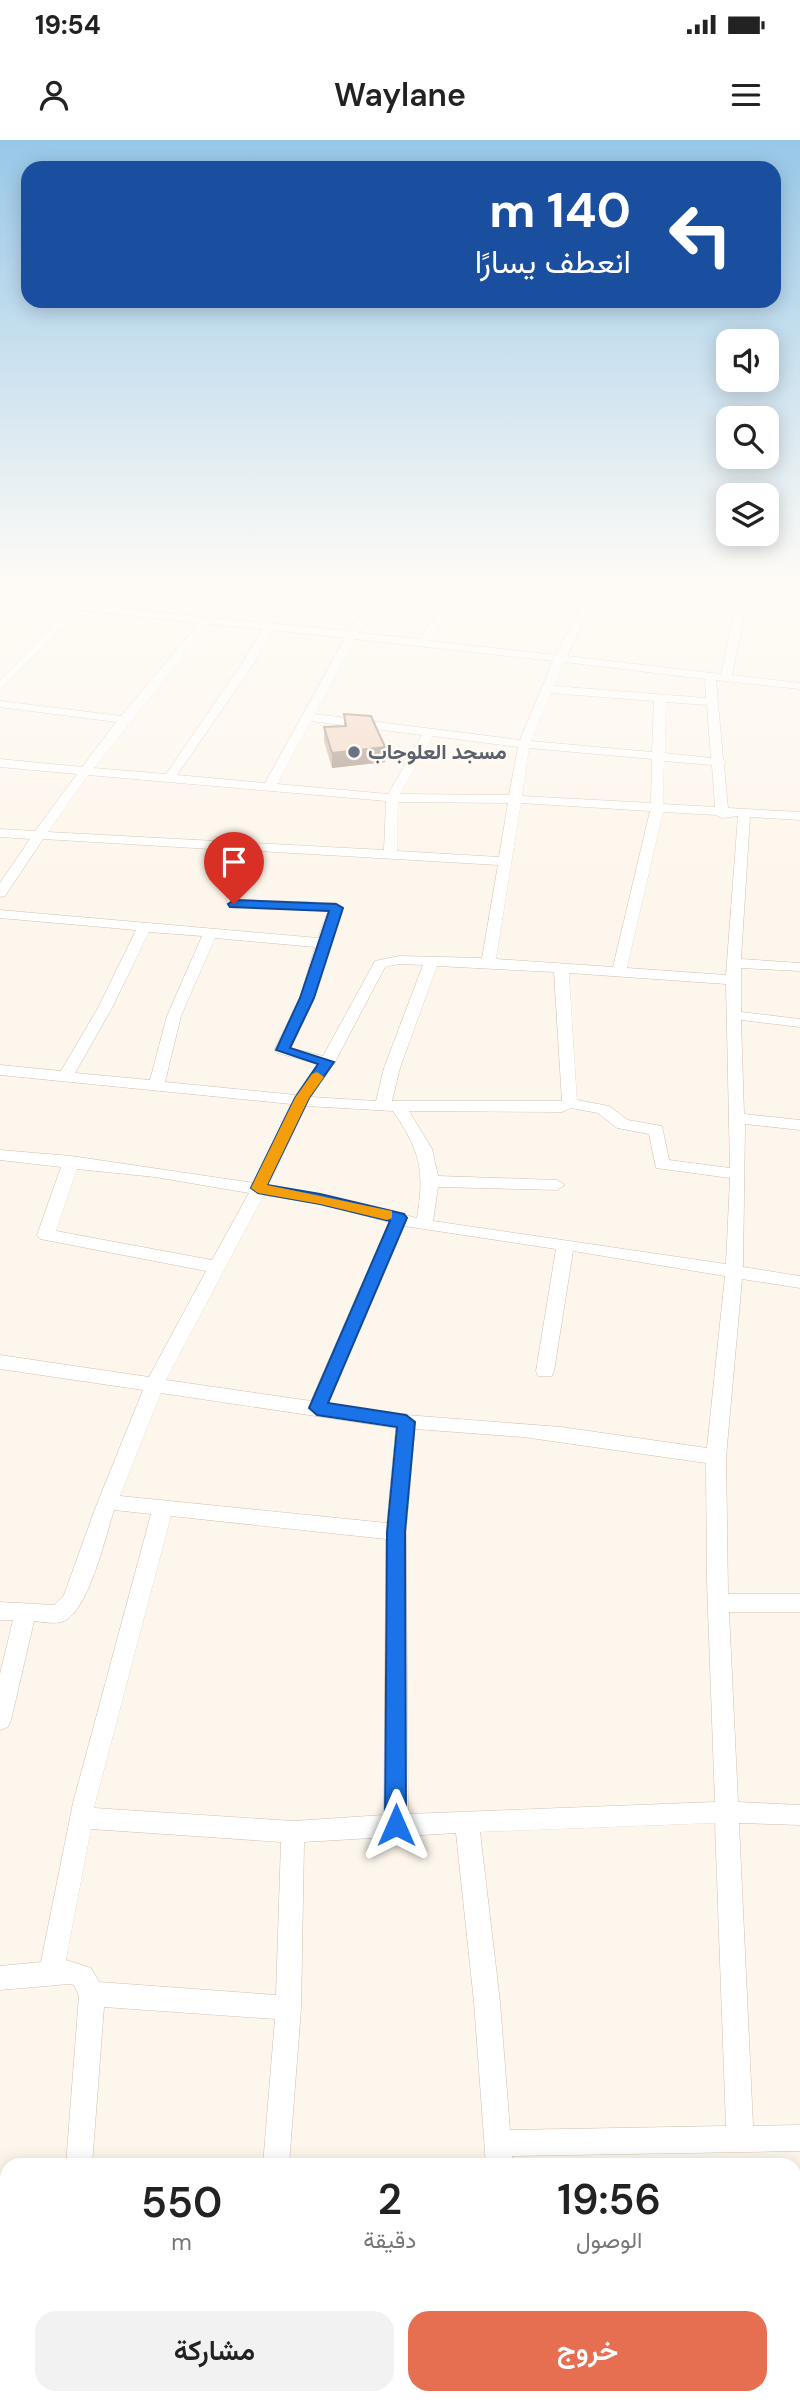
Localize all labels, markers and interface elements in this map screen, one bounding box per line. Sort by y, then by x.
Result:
text: 19:54 [35,8,101,42]
text: Waylane [334,74,466,116]
icon: person [35,76,73,114]
icon: menu [727,76,765,114]
text: 140 m [489,178,631,242]
icon: left [655,189,746,280]
text: انعطف يسارًا [475,241,631,283]
map controls [716,329,779,546]
button: sound [716,329,779,392]
button: search [716,406,779,469]
button: layers [716,483,779,546]
place label: مسجد العلوجاب [368,738,507,766]
marker: مسجد العلوجاب [346,744,362,760]
pin [204,832,264,904]
icon: arrive [215,843,253,881]
position arrow [359,1788,433,1862]
text: 2 [378,2172,402,2227]
text: 19:56 [557,2172,661,2227]
text: 550 [141,2175,222,2230]
text: دقيقة [363,2225,416,2255]
text: الوصول [576,2225,642,2255]
text: m [171,2227,192,2257]
button: مشاركة [35,2311,394,2391]
button: خروج [408,2311,767,2391]

